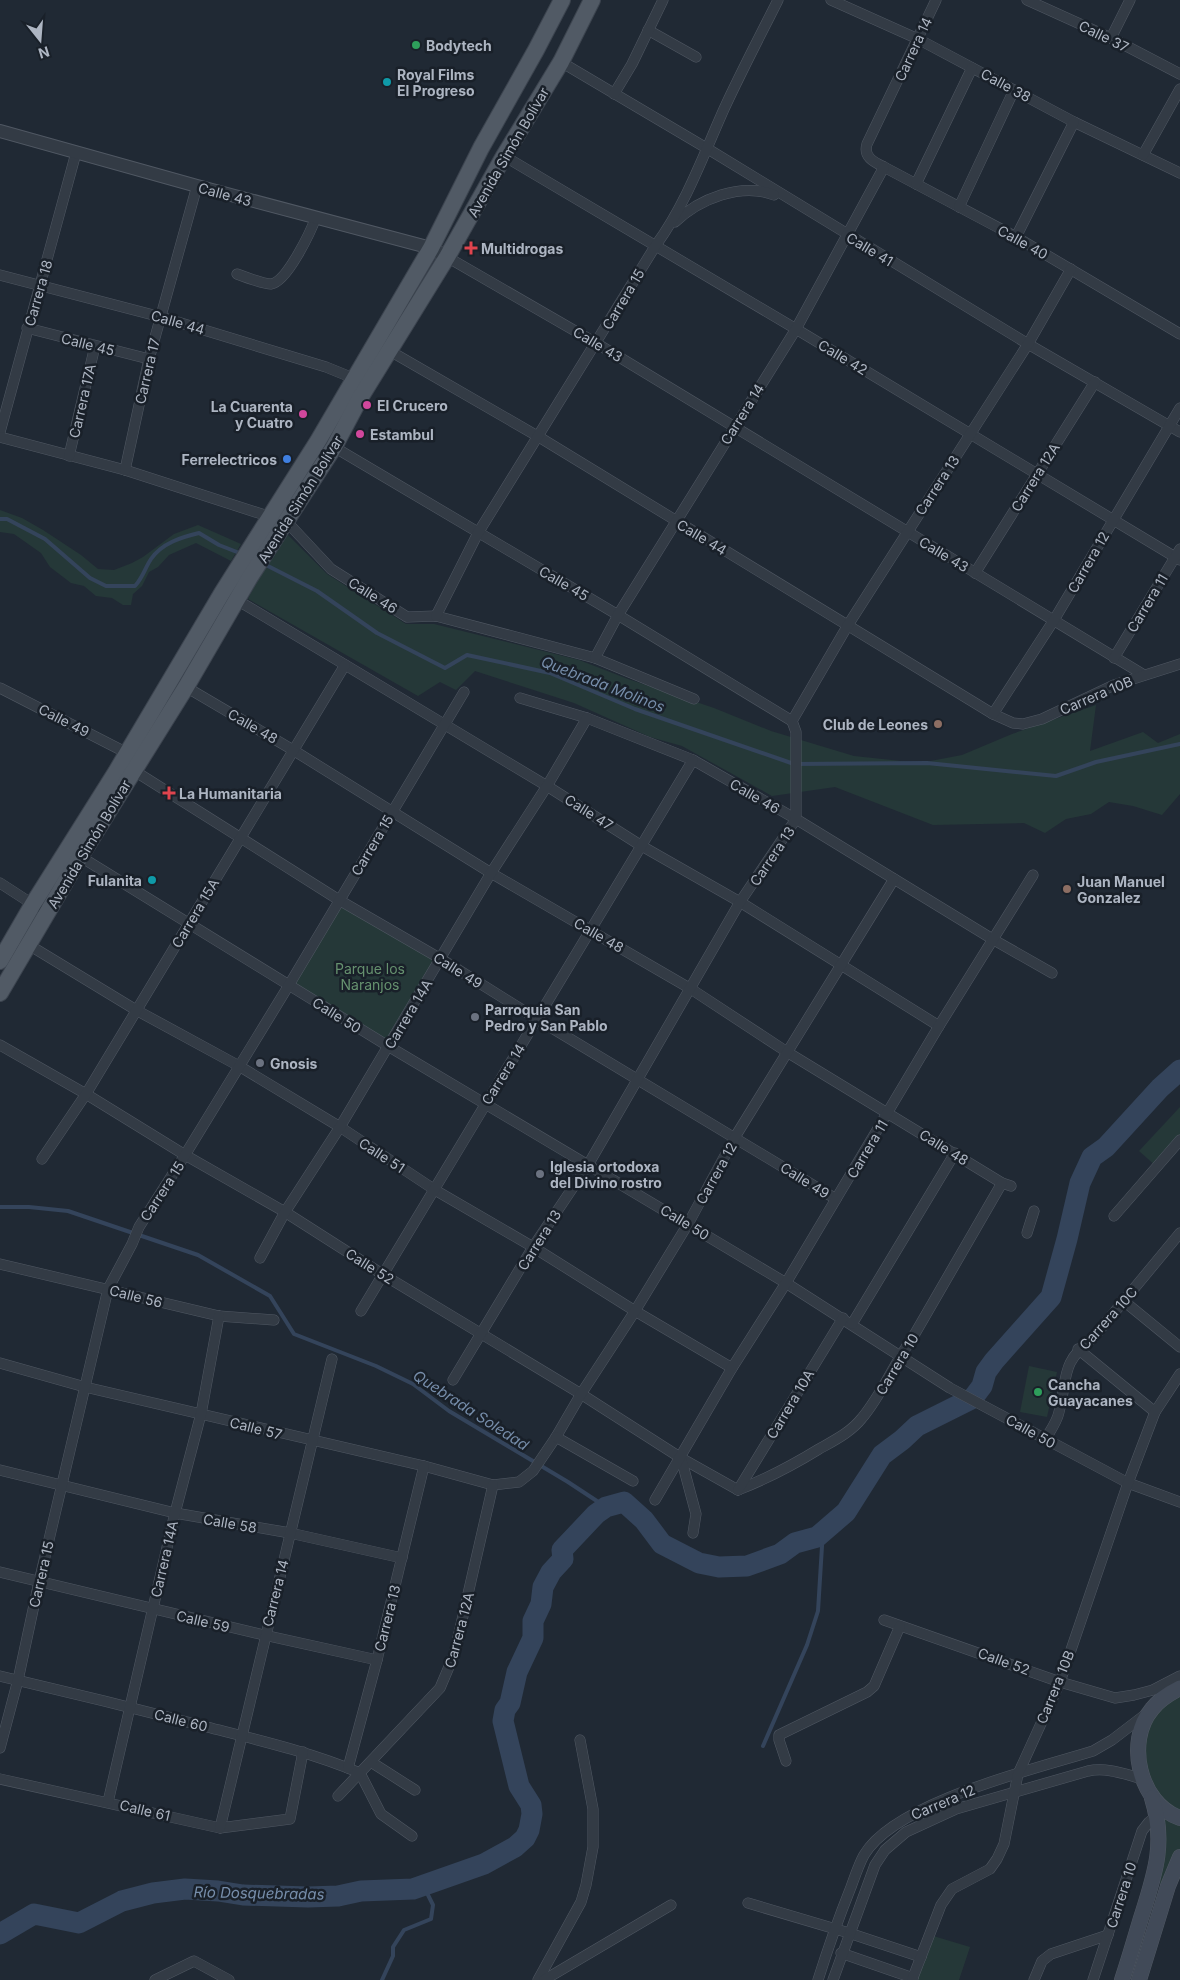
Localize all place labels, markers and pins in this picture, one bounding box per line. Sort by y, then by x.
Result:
place label: Bodytech [426,37,492,54]
marker: Bodytech [410,39,422,51]
place label: Royal Films El Progreso [397,66,475,99]
marker: Royal Films El Progreso [381,76,393,88]
place label: Multidrogas [481,240,563,257]
marker: Multidrogas [465,242,477,254]
place label: El Crucero [377,397,448,414]
place label: La Cuarenta y Cuatro [211,398,293,431]
marker: El Crucero [361,399,373,411]
marker: La Cuarenta y Cuatro [297,408,309,420]
place label: Estambul [370,426,434,443]
marker: Estambul [354,428,366,440]
place label: Ferrelectricos [182,451,277,468]
marker: Ferrelectricos [281,453,293,465]
place label: Club de Leones [823,716,928,733]
marker: Club de Leones [932,718,944,730]
place label: La Humanitaria [179,785,282,802]
marker: La Humanitaria [163,787,175,799]
place label: Fulanita [88,872,142,889]
place label: Juan Manuel Gonzalez [1077,873,1165,906]
marker: Fulanita [146,874,158,886]
marker: Juan Manuel Gonzalez [1061,883,1073,895]
place label: Parroquia San Pedro y San Pablo [485,1001,608,1034]
marker: Parroquia San Pedro y San Pablo [469,1011,481,1023]
place label: Gnosis [270,1055,317,1072]
marker: Gnosis [254,1057,266,1069]
place label: Iglesia ortodoxa del Divino rostro [550,1158,662,1191]
marker: Iglesia ortodoxa del Divino rostro [534,1168,546,1180]
place label: Cancha Guayacanes [1048,1376,1133,1409]
marker: Cancha Guayacanes [1032,1386,1044,1398]

